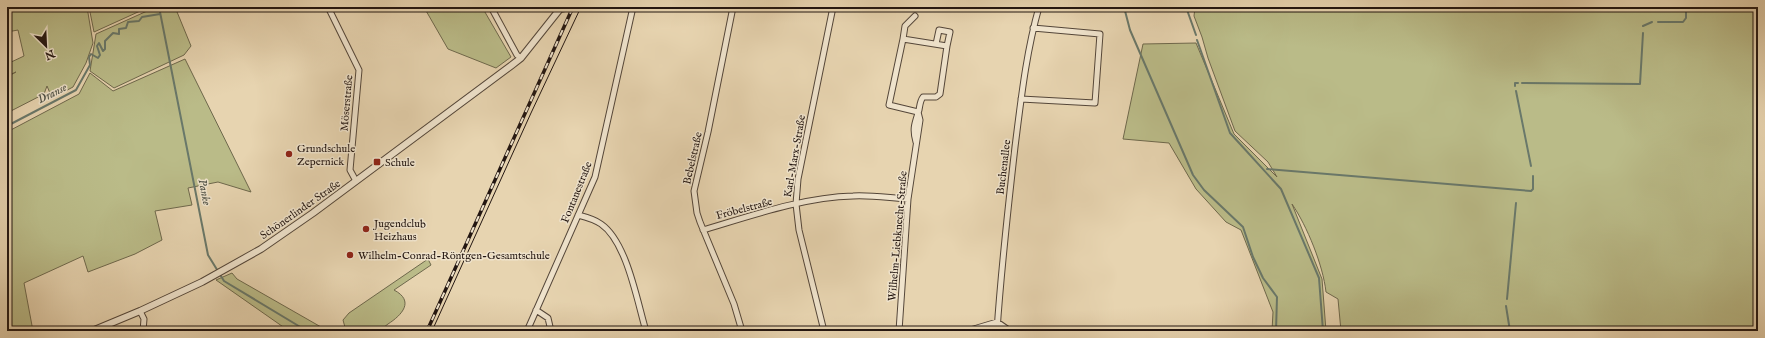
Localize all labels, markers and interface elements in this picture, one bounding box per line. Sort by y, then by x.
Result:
north arrow [26,26,66,66]
text: N [42,45,58,63]
street label: Möserstraße [338,74,356,132]
water label: Dranse [35,80,69,107]
street label: Karl-Marx-Straße [781,114,809,198]
street label: Bebelstraße [680,131,706,186]
street label: Buchenallee [994,139,1014,195]
place label: Grundschule Zepernick [297,142,355,169]
marker: Grundschule Zepernick [284,149,294,159]
place label: Schule [385,156,415,170]
marker: Schule [372,157,382,167]
street label: Fontanestraße [558,160,596,225]
street label: Wilhelm-Liebknecht-Straße [885,170,911,302]
street label: Schönerlinder Straße [258,177,344,243]
water label: Panke [195,178,214,206]
street label: Fröbelstraße [714,195,774,223]
place label: Jugendclub Heizhaus [372,217,426,244]
marker: Jugendclub Heizhaus [361,224,371,234]
place label: Wilhelm-Conrad-Röntgen-Gesamtschule [358,249,550,263]
marker: Wilhelm-Conrad-Röntgen-Gesamtschule [345,250,355,260]

